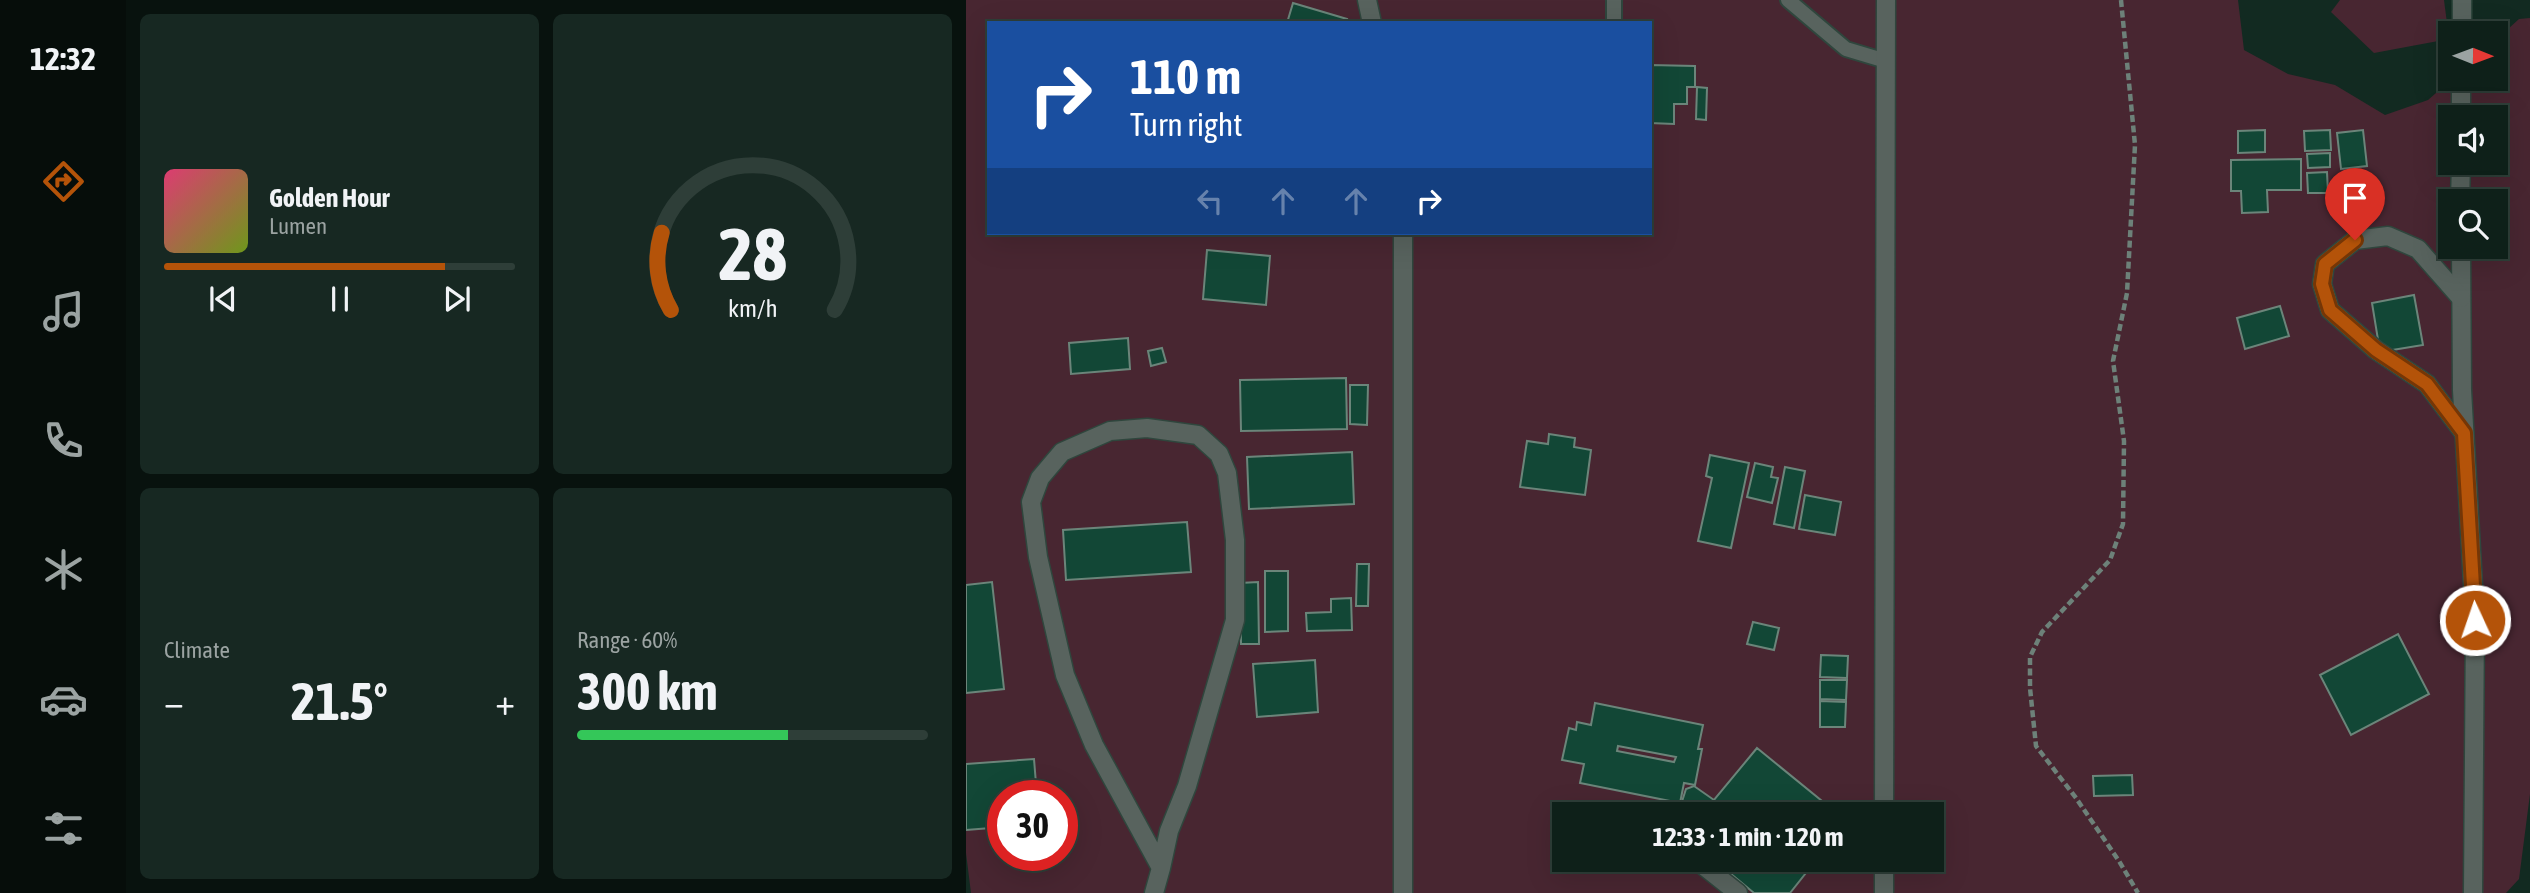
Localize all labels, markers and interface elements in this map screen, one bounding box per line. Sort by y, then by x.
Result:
north arrow [2438,21,2508,91]
map controls [2438,21,2508,259]
text: 12:32 [30,40,96,77]
text: 110 m [1130,48,1241,104]
icon: right [1015,49,1106,140]
button: sound [2438,105,2508,175]
text: Turn right [1130,106,1243,143]
icon: directions [39,157,88,206]
pin [2325,168,2385,240]
icon: arrive [2336,179,2374,217]
icon: left [1191,182,1229,220]
icon: ahead [1264,182,1302,220]
icon: ahead [1337,182,1375,220]
icon: right [1410,182,1448,220]
text: Golden Hour [269,183,389,213]
button: search [2438,189,2508,259]
text: 28 [718,212,787,295]
text: Lumen [269,213,327,239]
icon: previous [204,280,242,318]
icon: pause [321,280,359,318]
icon: next [438,280,476,318]
icon: music [39,287,88,336]
text: km/h [728,294,777,322]
icon: phone [39,416,88,465]
icon: climate [39,545,88,594]
position arrow [2438,583,2512,657]
text: Range · 60% [577,627,677,653]
text: Climate [164,637,230,663]
text: 300 km [577,661,718,721]
text: 21.5° [291,671,388,731]
icon: car [39,675,88,724]
text: − [164,680,184,723]
text: + [495,680,515,723]
speed limit sign: 30 [987,780,1078,871]
icon: filters [39,804,88,853]
text: 12:33 · 1 min · 120 m [1653,822,1843,852]

